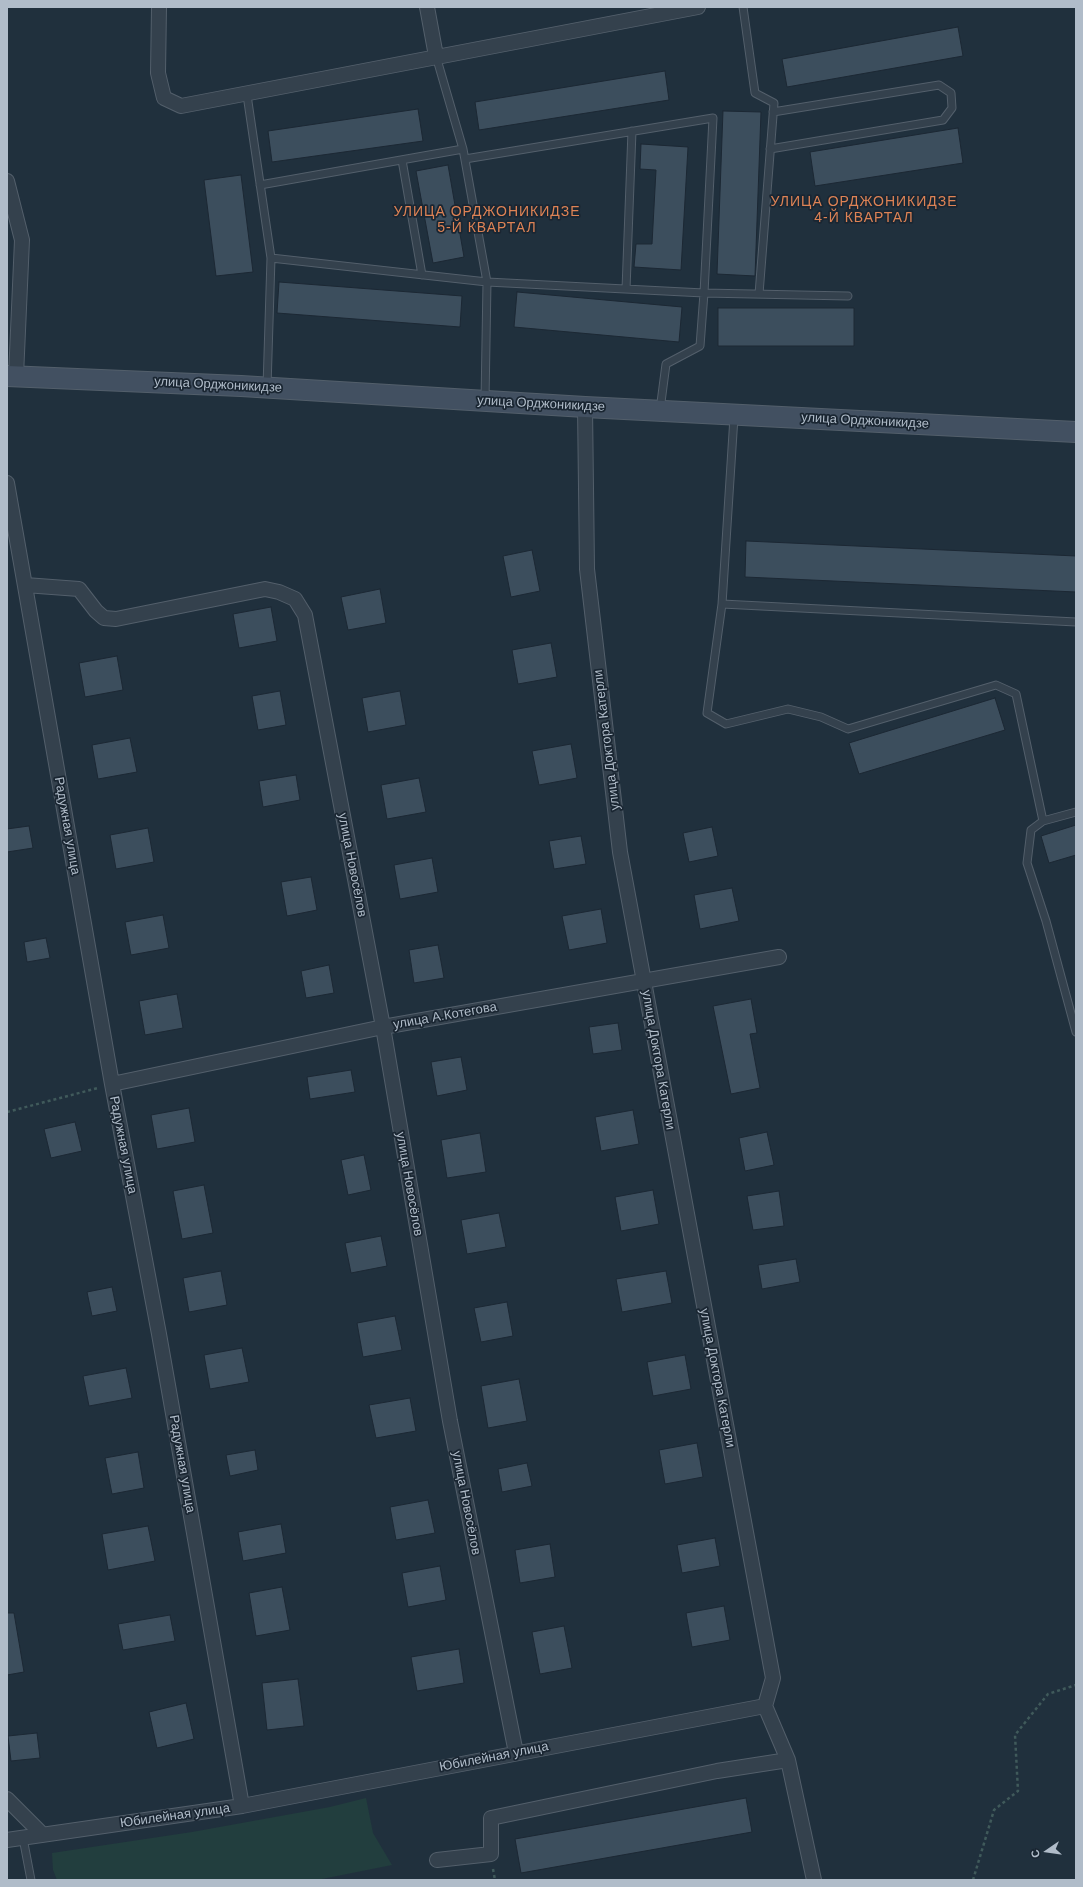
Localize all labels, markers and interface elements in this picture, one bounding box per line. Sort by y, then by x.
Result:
district label: УЛИЦА ОРДЖОНИКИДЗЕ 4-Й КВАРТАЛ [770,194,958,226]
district label: УЛИЦА ОРДЖОНИКИДЗЕ 5-Й КВАРТАЛ [393,204,581,236]
street label: улица Орджоникидзе [154,374,282,396]
street label: улица Орджоникидзе [477,393,605,415]
street label: улица Орджоникидзе [801,410,929,432]
street label: улица Доктора Катерли [591,669,623,811]
street label: Радужная улица [51,776,83,876]
street label: улица Новосёлов [334,812,370,918]
street label: улица Доктора Катерли [638,989,678,1131]
street label: улица А.Котегова [392,999,498,1033]
street label: Радужная улица [106,1095,140,1195]
street label: улица Новосёлов [392,1131,426,1237]
street label: улица Доктора Катерли [696,1307,738,1449]
street label: Радужная улица [166,1414,198,1514]
street label: улица Новосёлов [448,1450,484,1556]
street label: Юбилейная улица [438,1739,550,1775]
street label: Юбилейная улица [119,1801,231,1831]
north arrow [1027,1831,1067,1871]
text: С [1029,1848,1042,1859]

